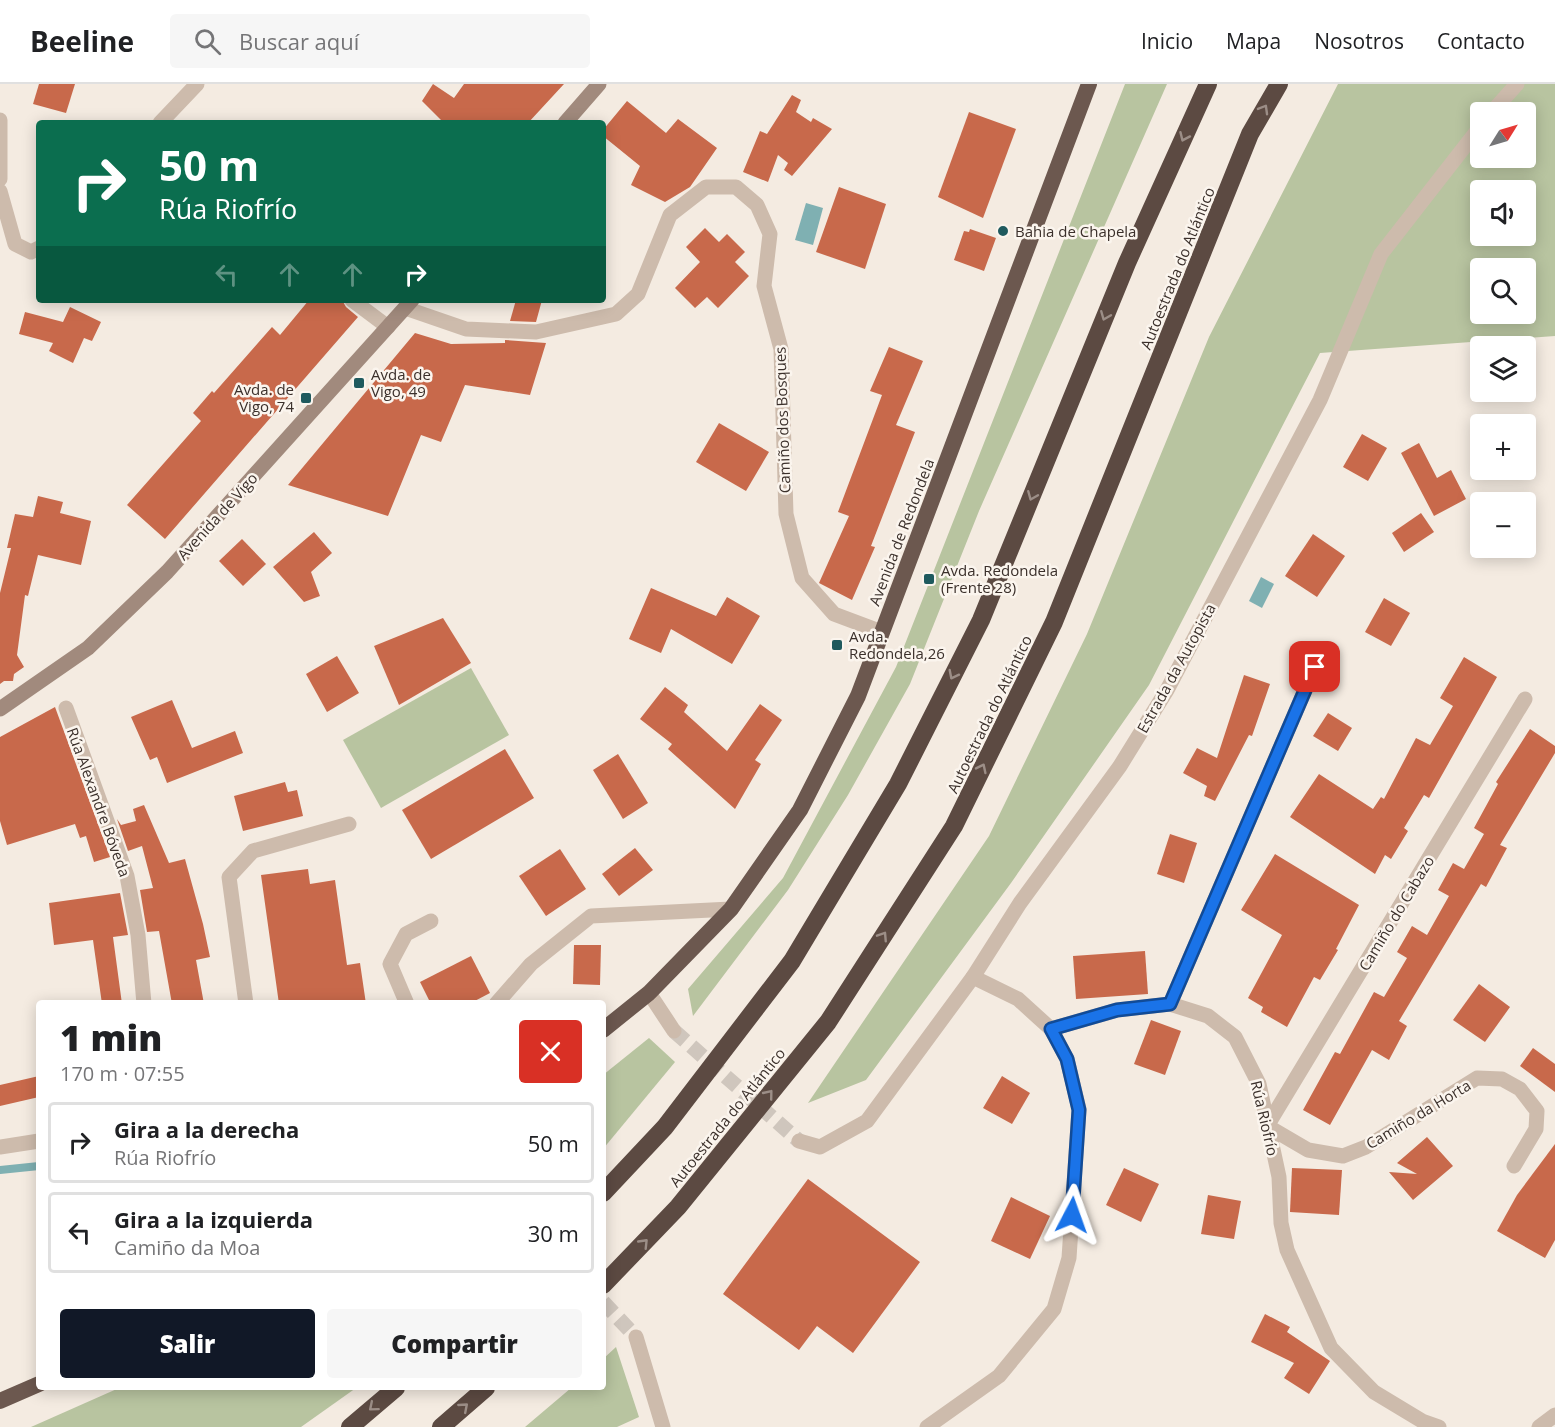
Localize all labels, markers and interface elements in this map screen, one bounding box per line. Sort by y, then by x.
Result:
search box [170,14,590,68]
text: Beeline [30,22,134,60]
icon: search [191,25,224,58]
text: Buscar aquí [239,26,359,56]
text: Inicio [1141,27,1193,55]
text: Mapa [1226,27,1281,55]
text: Nosotros [1314,27,1404,55]
text: Contacto [1437,27,1525,55]
north arrow [1470,102,1536,168]
map controls [1470,102,1536,558]
one-way arrow [1257,105,1269,115]
one-way arrow [1179,131,1191,142]
text: 50 m [159,136,259,193]
icon: right [60,144,138,222]
button: sound [1470,180,1536,246]
street label: Autoestrada do Atlántico [1135,184,1219,352]
text: Rúa Riofrío [159,190,297,227]
place label: Bahia de Chapela [1015,221,1136,241]
marker: Bahia de Chapela [996,224,1010,238]
icon: left [210,258,243,291]
icon: ahead [273,258,306,291]
icon: ahead [336,258,369,291]
icon: right [399,258,432,291]
button: search [1470,258,1536,324]
one-way arrow [1100,309,1112,320]
button: layers [1470,336,1536,402]
street label: Camiño dos Bosques [769,346,795,494]
place label: Avda. de Vigo, 49 [371,364,431,401]
marker: Avda. de Vigo, 49 [352,376,366,390]
place label: Avda. de Vigo, 74 [234,379,294,416]
marker: Avda. de Vigo, 74 [299,391,313,405]
button: + [1470,414,1536,480]
street label: Avenida de Redondela [864,456,938,608]
street label: Avenida de Vigo [172,468,262,564]
one-way arrow [1026,490,1039,501]
button: − [1470,492,1536,558]
place label: Avda. Redondela (Frente 28) [941,560,1058,597]
marker: Avda. Redondela (Frente 28) [922,572,936,586]
street label: Estrada da Autopista [1132,600,1220,736]
place label: Avda. Redondela,26 [849,626,945,663]
street label: Autoestrada do Atlántico [942,632,1036,796]
marker: Avda. Redondela,26 [830,638,844,652]
pin [1289,641,1340,692]
icon: arrive [1298,650,1331,683]
one-way arrow [949,668,961,679]
street label: Rúa Alexandre Bóveda [63,725,135,879]
one-way arrow [975,764,987,775]
street label: Camiño do Cabazo [1354,852,1438,974]
one-way arrow [876,932,888,942]
text: 1 min [60,1013,162,1062]
button: close [519,1020,582,1083]
street label: Autoestrada do Atlántico [665,1043,789,1191]
text: 170 m · 07:55 [60,1060,185,1087]
street label: Camiño da Horta [1362,1075,1474,1153]
street label: Rúa Riofrío [1247,1078,1283,1158]
one-way arrow [762,1090,773,1101]
text: Gira a la derecha [114,1114,299,1144]
icon: right [63,1126,96,1159]
text: 50 m [528,1128,579,1158]
text: Rúa Riofrío [114,1144,216,1171]
position arrow [1040,1183,1104,1247]
text: Gira a la izquierda [114,1204,313,1234]
icon: left [63,1216,96,1249]
text: 30 m [528,1218,579,1248]
text: Camiño da Moa [114,1234,260,1261]
one-way arrow [636,1239,647,1250]
button: Salir [60,1309,315,1378]
button: Compartir [327,1309,582,1378]
one-way arrow [369,1400,380,1411]
one-way arrow [457,1403,468,1414]

